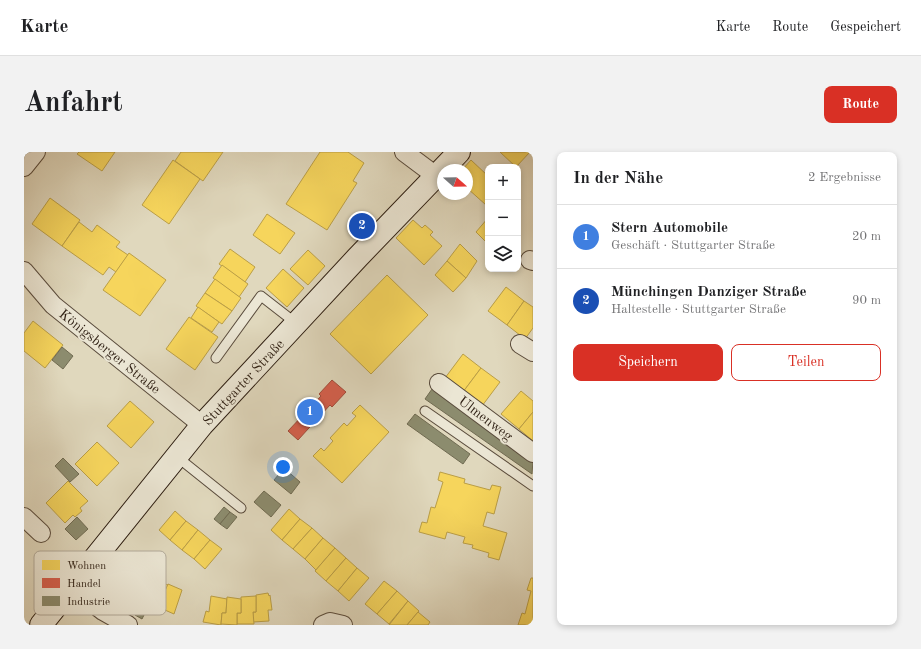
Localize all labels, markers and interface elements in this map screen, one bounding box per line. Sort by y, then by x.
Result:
text: Karte [20,18,68,37]
text: Karte [716,20,750,34]
text: Route [772,20,808,34]
text: Gespeichert [830,20,901,34]
button: Route [824,86,897,123]
text: Anfahrt [24,90,123,118]
north arrow [437,164,473,200]
map controls [485,164,521,272]
button: + [485,164,521,200]
text: In der Nähe [573,170,663,187]
text: 2 Ergebnisse [808,171,881,184]
button: − [485,200,521,236]
pin: 2 [349,211,375,241]
text: Stern Automobile [611,221,728,236]
text: 1 [582,230,590,243]
text: 20 m [852,230,881,243]
button: layers [485,236,521,272]
text: Geschäft · Stuttgarter Straße [611,239,775,252]
text: Münchingen Danziger Straße [611,285,807,300]
text: 2 [582,294,590,307]
text: 90 m [852,294,881,307]
text: Haltestelle · Stuttgarter Straße [611,303,786,316]
street label: Königsberger Straße [56,307,163,397]
street label: Stuttgarter Straße [200,337,287,428]
button: Speichern [573,344,723,381]
button: Teilen [731,344,881,381]
street label: Ulmenweg [456,394,516,444]
pin: 1 [297,397,323,427]
your location [273,457,293,477]
legend [34,551,166,615]
text: Wohnen [67,561,106,572]
text: Handel [67,579,101,590]
text: Industrie [67,597,110,608]

